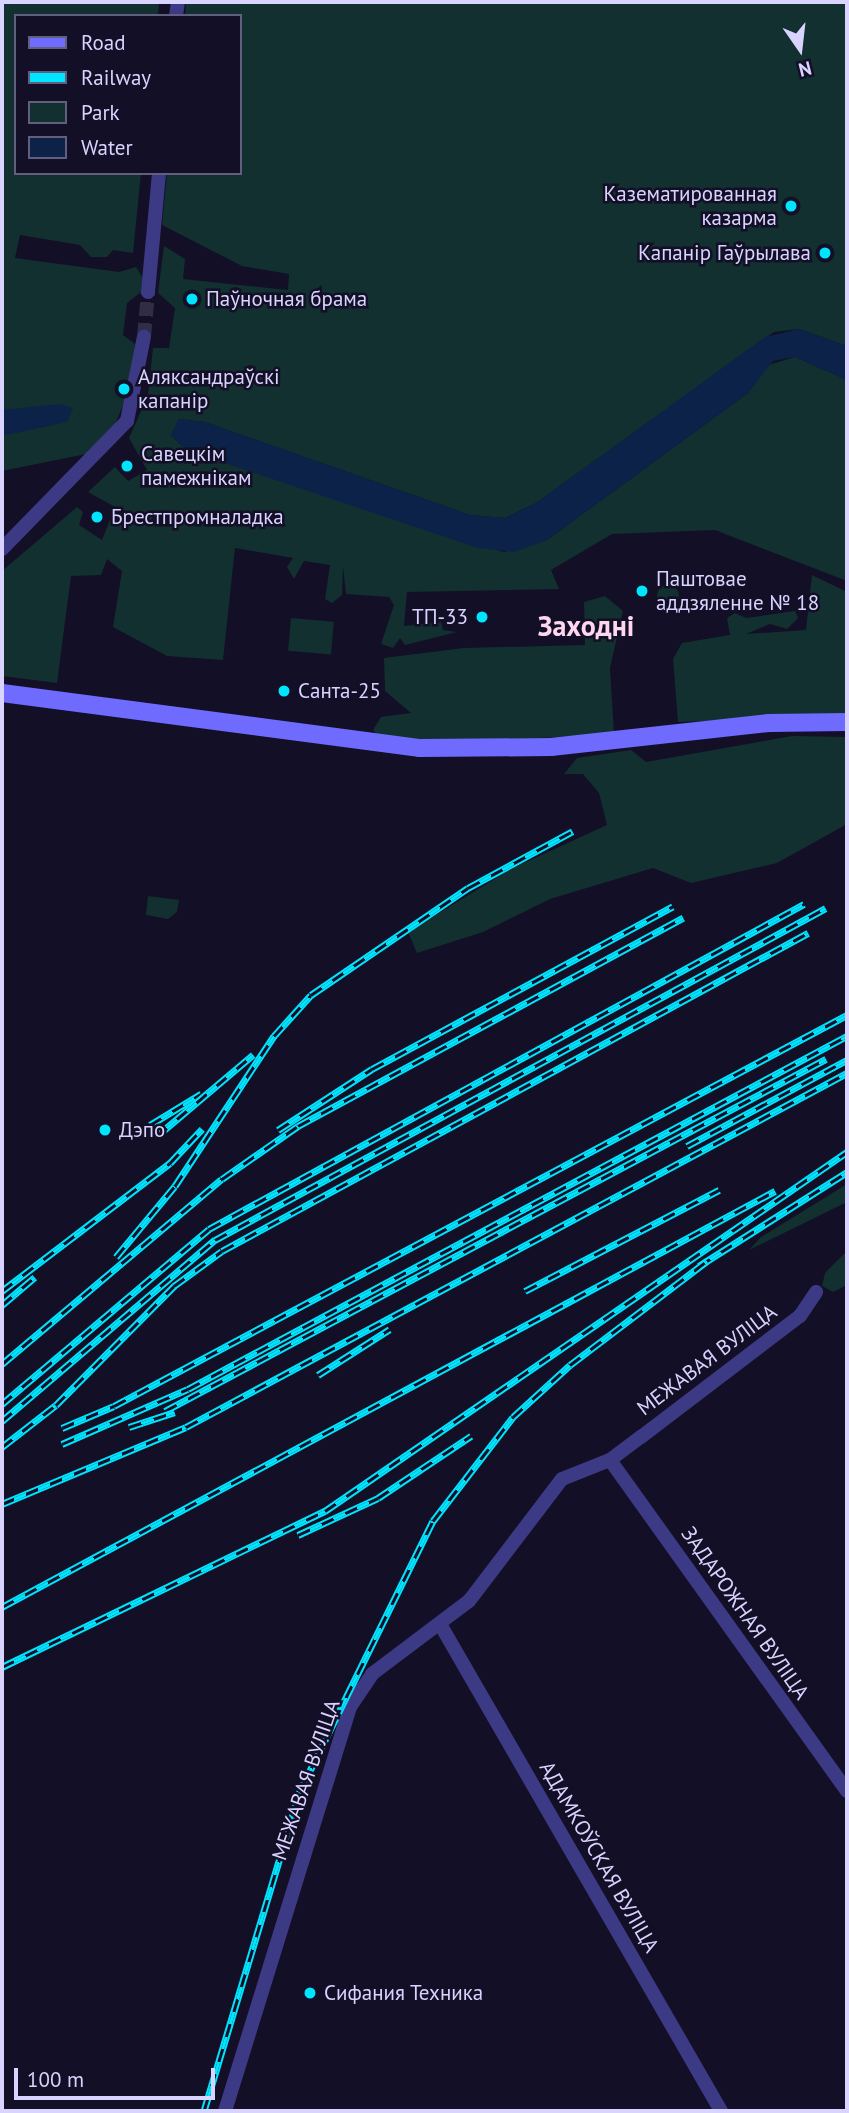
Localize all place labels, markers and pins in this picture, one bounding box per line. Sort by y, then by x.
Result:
place label: Казематированная казарма [603,181,777,231]
marker: Казематированная казарма [783,198,799,214]
place label: Капанір Гаўрылава [638,240,811,266]
marker: Капанір Гаўрылава [817,245,833,261]
place label: Паўночная брама [206,286,367,312]
marker: Паўночная брама [184,291,200,307]
place label: Аляксандраўскі капанір [138,364,280,414]
marker: Аляксандраўскі капанір [116,381,132,397]
place label: Савецкім памежнікам [141,441,252,491]
marker: Савецкім памежнікам [119,458,135,474]
place label: Брестпромналадка [111,504,284,530]
marker: Брестпромналадка [89,509,105,525]
place label: Паштовае аддзяленне № 18 [656,566,819,616]
marker: Паштовае аддзяленне № 18 [634,583,650,599]
place label: ТП-33 [412,604,468,630]
marker: ТП-33 [474,609,490,625]
place label: Санта-25 [298,678,381,704]
marker: Санта-25 [276,683,292,699]
place label: Дэпо [119,1117,165,1143]
marker: Дэпо [97,1122,113,1138]
place label: Сифания Техника [324,1980,484,2006]
marker: Сифания Техника [302,1985,318,2001]

